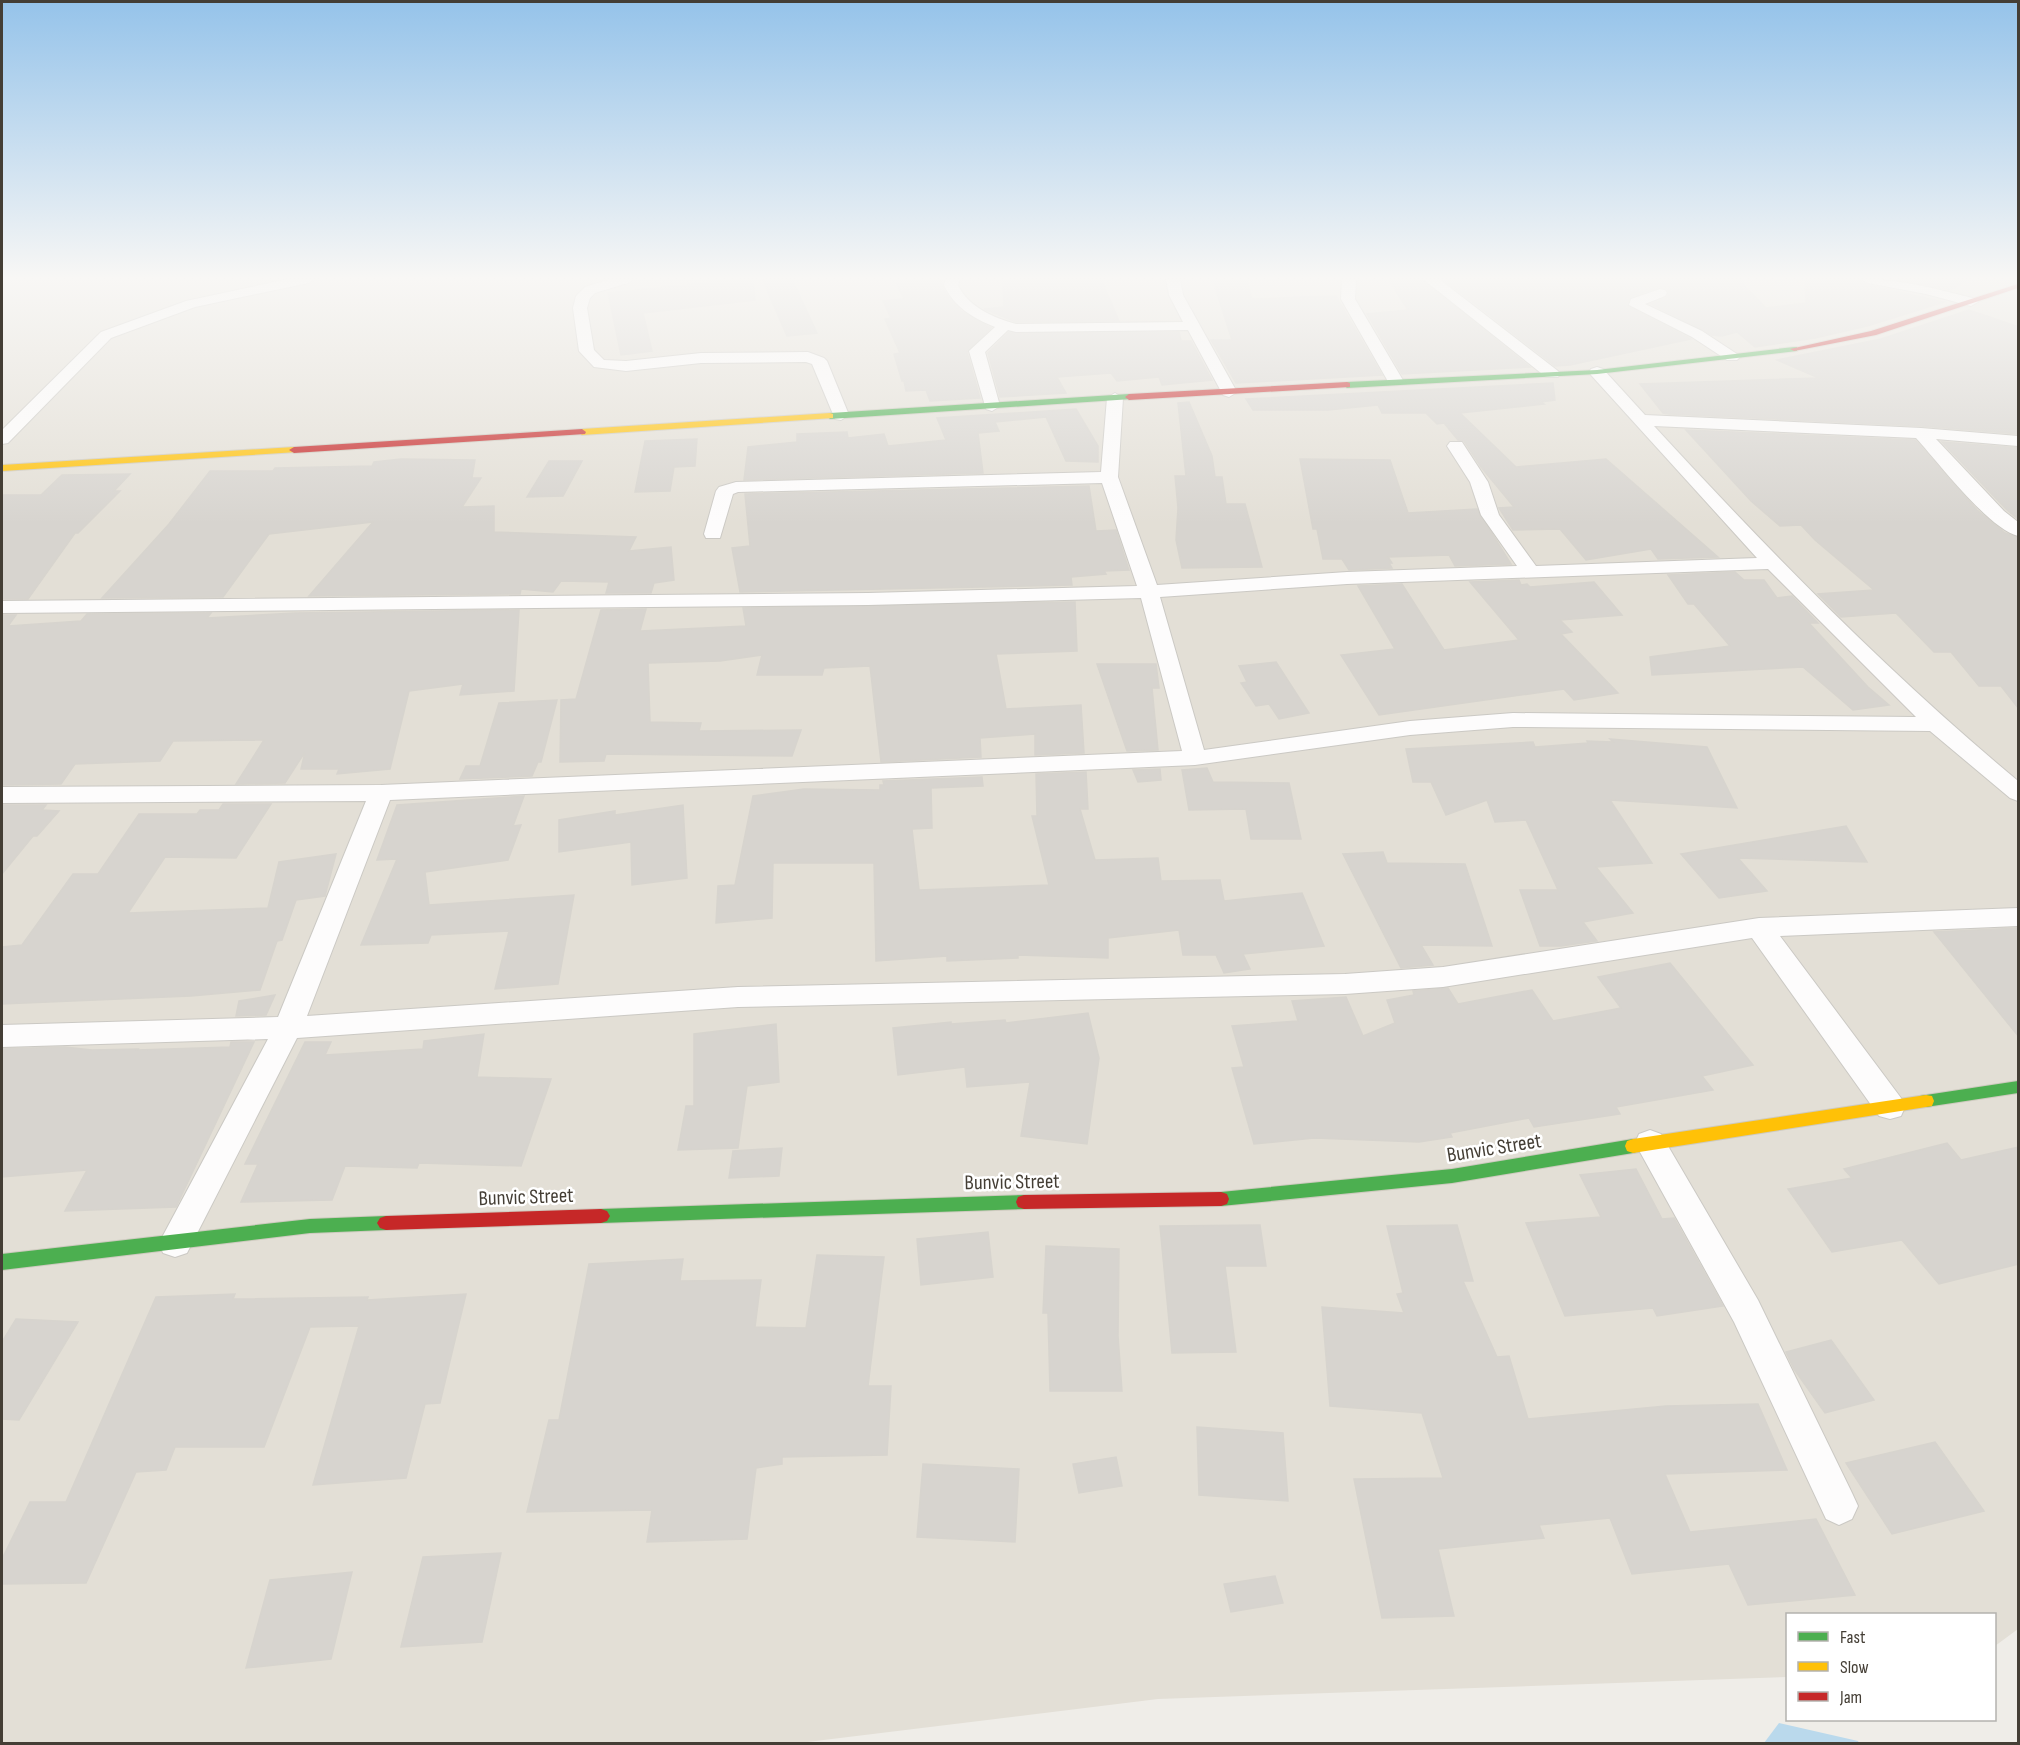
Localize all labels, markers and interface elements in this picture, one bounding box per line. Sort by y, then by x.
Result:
street label: Bunvic Street [1445,1128,1543,1168]
street label: Bunvic Street [964,1169,1060,1195]
street label: Bunvic Street [478,1183,574,1211]
legend [1786,1613,1996,1721]
text: Fast [1840,1627,1866,1648]
text: Slow [1840,1657,1869,1678]
text: Jam [1839,1687,1862,1708]

